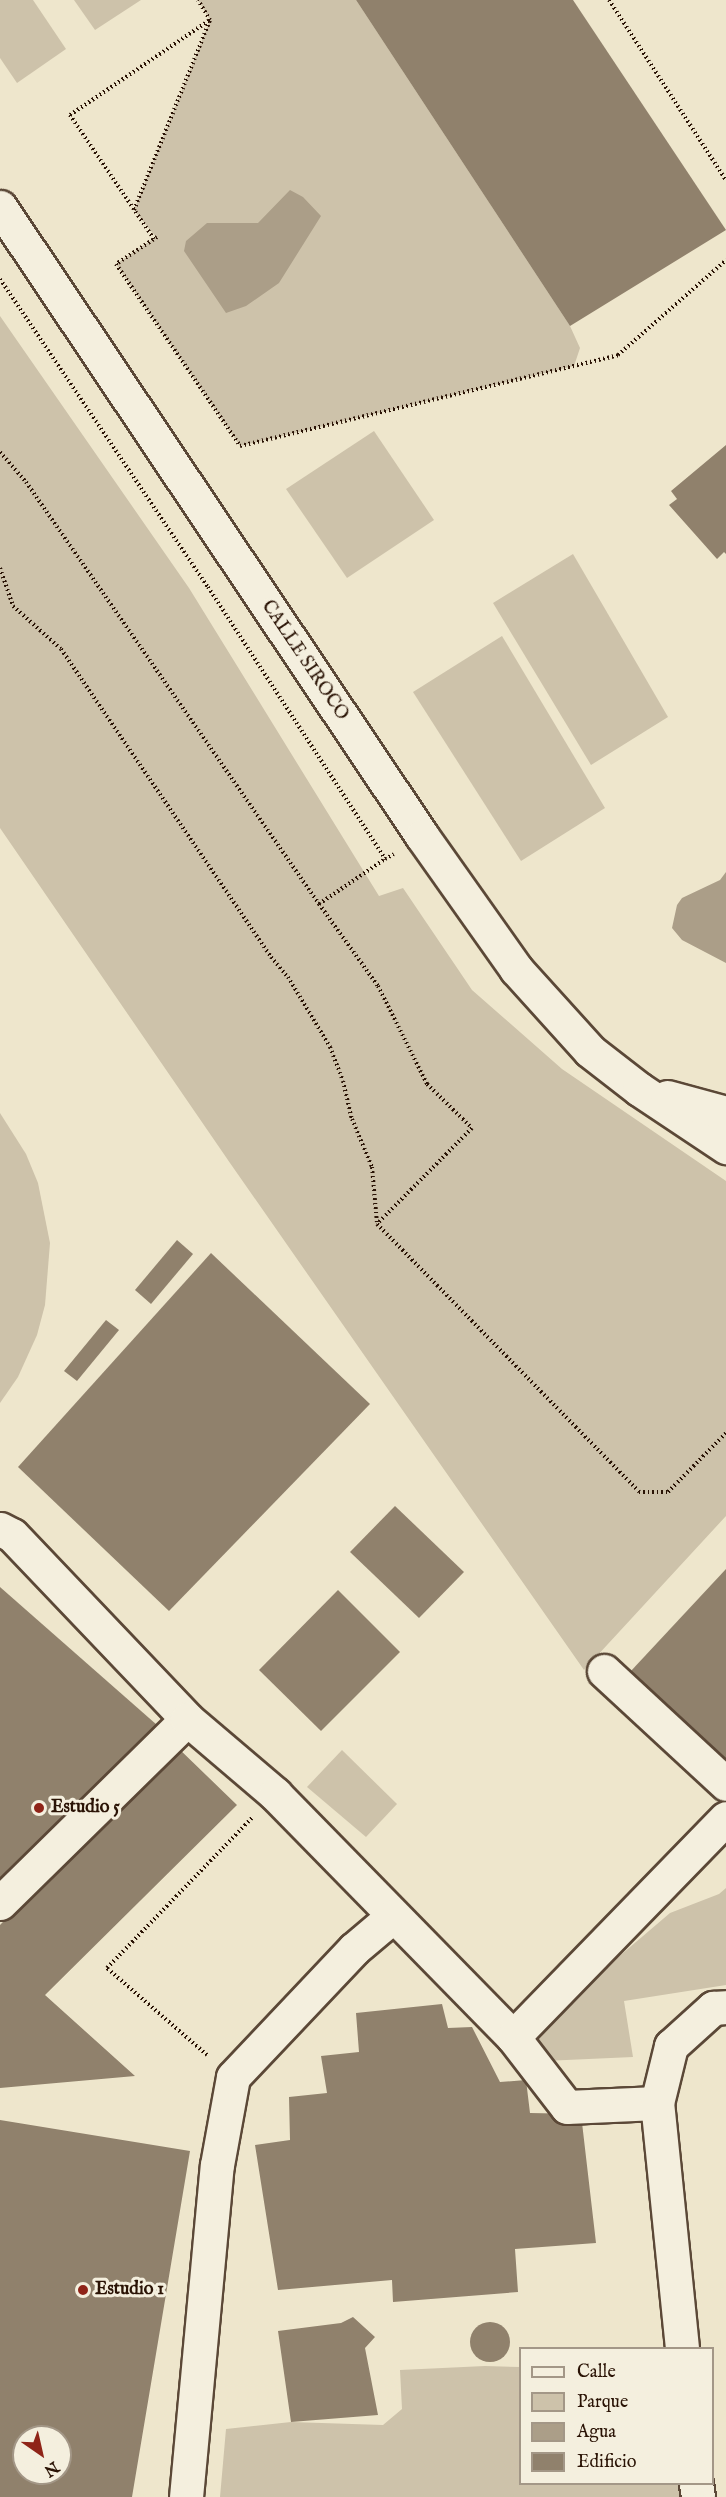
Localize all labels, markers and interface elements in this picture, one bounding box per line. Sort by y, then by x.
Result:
street label: CALLE SIROCO [256,597,352,725]
place label: Estudio 5 [51,1797,120,1819]
marker: Estudio 5 [32,1801,46,1815]
place label: Estudio 1 [95,2279,164,2301]
marker: Estudio 1 [76,2283,90,2297]
legend [519,2347,714,2485]
text: Calle [577,2361,616,2384]
text: Parque [577,2391,628,2414]
text: Agua [577,2421,616,2444]
north arrow [12,2425,72,2485]
text: Edificio [577,2451,637,2474]
text: N [40,2456,62,2480]

